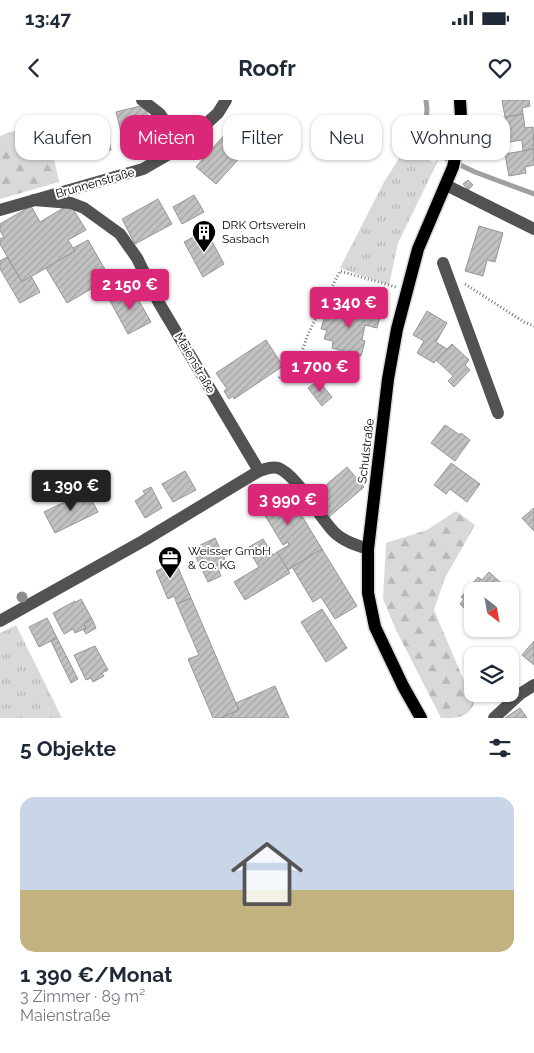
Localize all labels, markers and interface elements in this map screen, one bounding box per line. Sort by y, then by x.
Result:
text: 13:47 [25,7,71,29]
icon: back [20,54,48,82]
icon: heart [486,54,514,82]
text: Roofr [238,55,296,81]
chip: Kaufen [15,115,110,160]
chip: Mieten [120,115,213,160]
chip: Filter [223,115,301,160]
chip: Neu [311,115,382,160]
chip: Wohnung [392,115,510,160]
street label: Brunnenstraße [54,165,136,201]
place label: DRK Ortsverein Sasbach [222,218,306,246]
building icon: DRK Ortsverein Sasbach [191,219,217,253]
pin: 2 150 € [84,268,176,311]
text: 2 150 € [102,275,158,294]
pin: 1 340 € [303,286,395,329]
text: 1 340 € [321,293,377,312]
street label: Maienstraße [172,330,218,396]
pin: 1 700 € [274,350,366,393]
text: 1 700 € [292,357,348,376]
street label: Schulstraße [355,418,377,484]
pin: 1 390 € [25,470,117,512]
text: 1 390 € [43,476,99,495]
pin: 3 990 € [242,484,334,526]
text: 3 990 € [259,490,317,509]
place label: Weisser GmbH & Co. KG [188,544,271,572]
office icon: Weisser GmbH & Co. KG [157,545,183,579]
north arrow [464,582,519,638]
map controls [464,582,519,702]
button: layers [464,647,519,702]
icon: filters [486,734,514,762]
text: 5 Objekte [20,736,116,761]
icon: home [222,829,312,919]
text: 1 390 €/Monat [20,962,172,987]
text: 3 Zimmer · 89 m² [20,987,145,1006]
text: Maienstraße [20,1006,110,1025]

